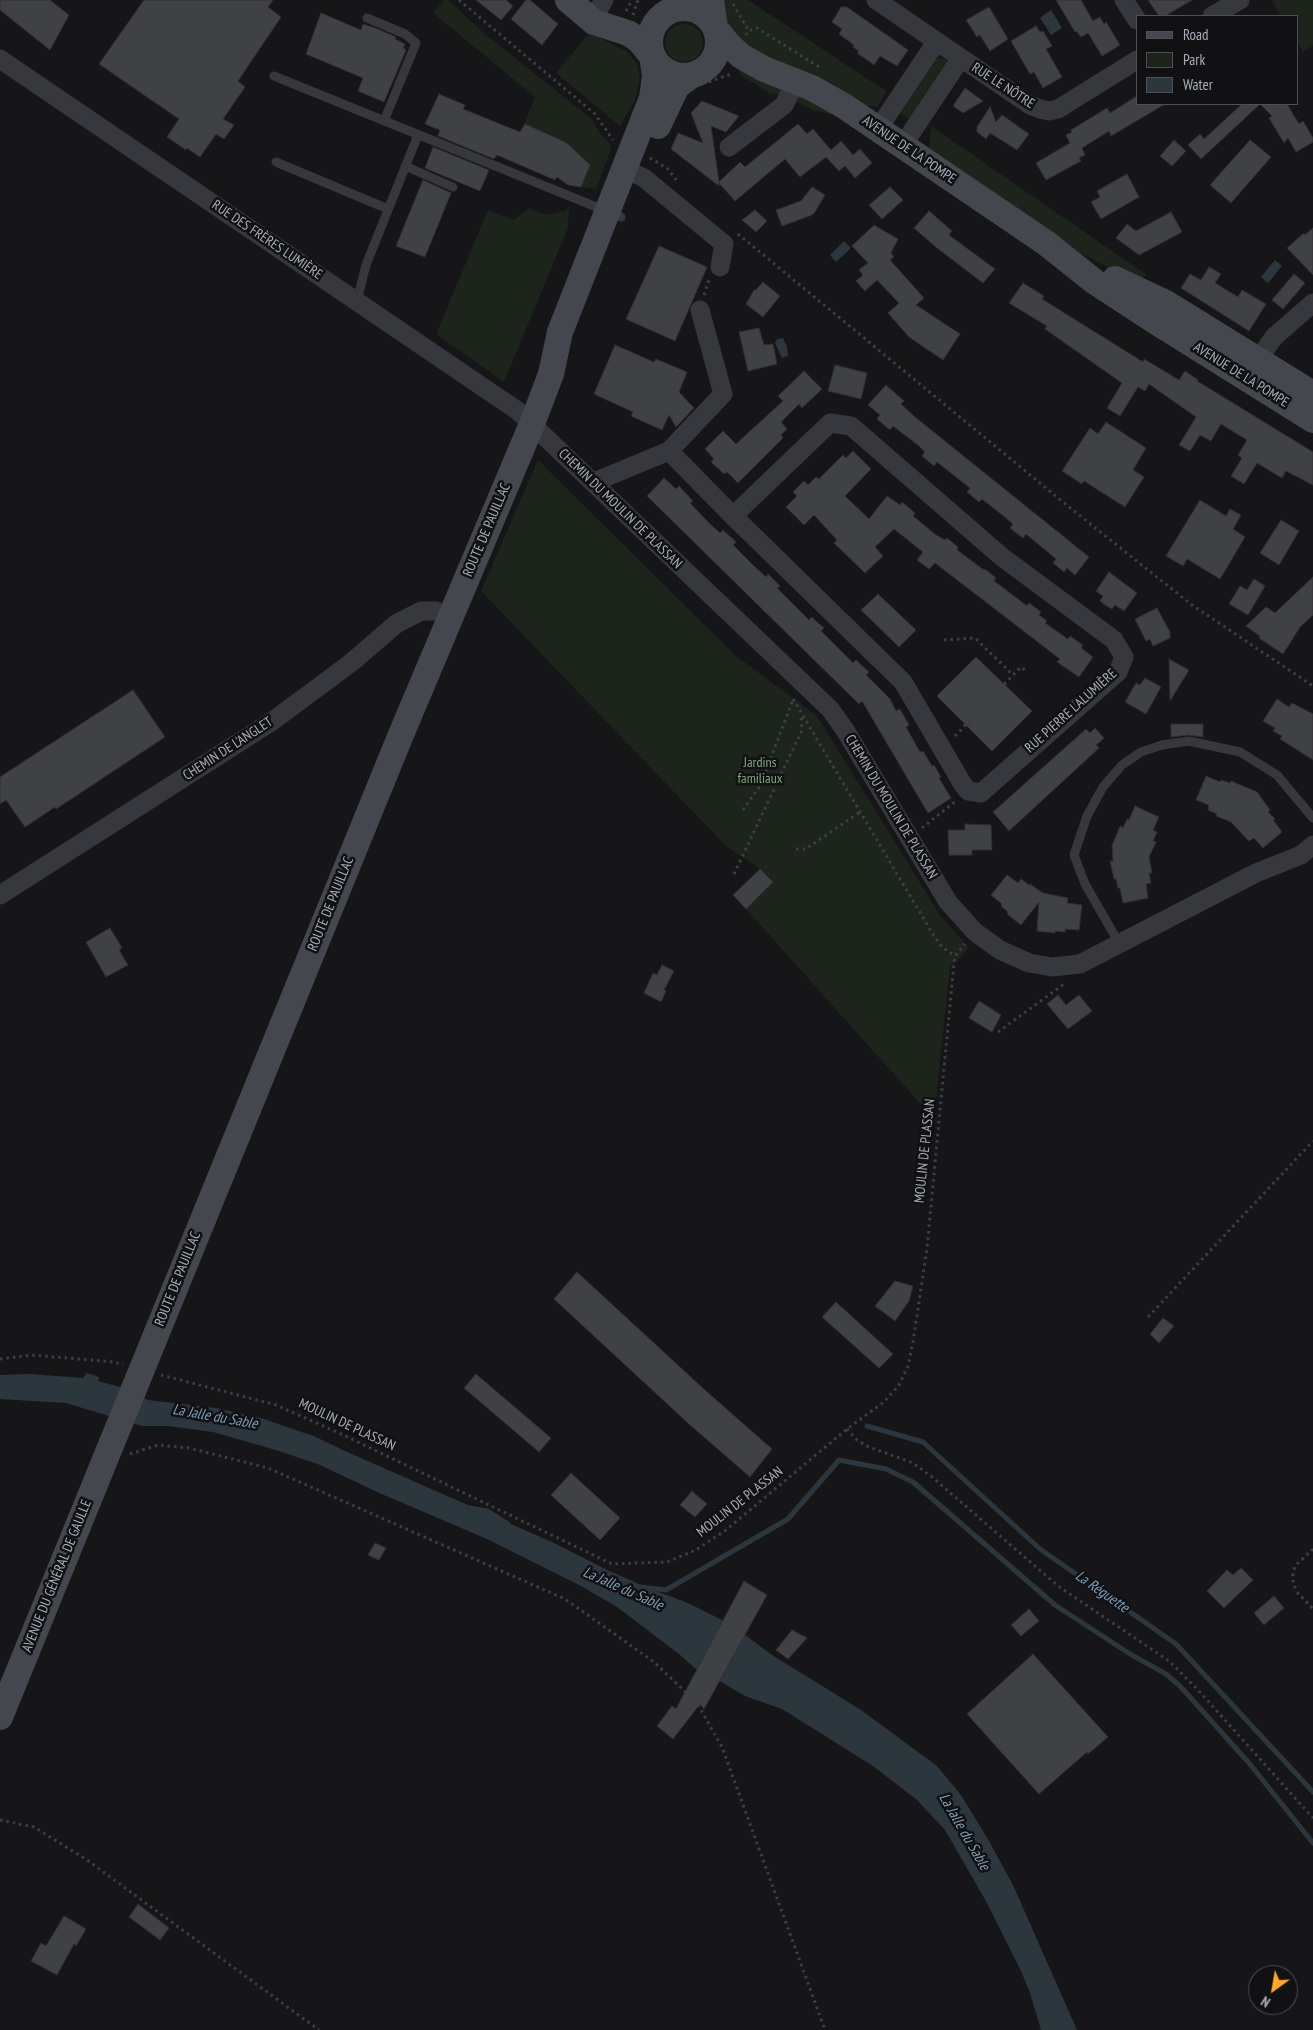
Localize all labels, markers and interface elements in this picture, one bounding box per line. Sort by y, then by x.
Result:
legend [1136,15,1298,105]
text: Road [1183,25,1209,44]
text: Park [1183,50,1205,69]
street label: RUE LE NÔTRE [968,59,1038,113]
text: Water [1183,75,1213,94]
street label: AVENUE DE LA POMPE [859,112,959,188]
street label: RUE DES FRÈRES LUMIÈRE [209,197,325,283]
street label: AVENUE DE LA POMPE [1190,339,1292,411]
street label: CHEMIN DU MOULIN DE PLASSAN [555,446,685,572]
street label: ROUTE DE PAUILLAC [460,481,514,579]
street label: RUE PIERRE LALUMIÈRE [1022,665,1120,757]
street label: CHEMIN DE L'ANGLET [180,714,276,784]
street label: CHEMIN DU MOULIN DE PLASSAN [841,732,941,882]
park label: Jardins familiaux [737,755,783,788]
street label: ROUTE DE PAUILLAC [304,854,358,954]
street label: MOULIN DE PLASSAN [911,1098,939,1204]
street label: ROUTE DE PAUILLAC [151,1229,205,1329]
street label: MOULIN DE PLASSAN [296,1395,398,1455]
water label: La Jalle du Sable [171,1401,259,1433]
street label: MOULIN DE PLASSAN [694,1463,786,1541]
street label: AVENUE DU GÉNÉRAL DE GAULLE [19,1497,95,1655]
water label: La Jalle du Sable [580,1563,666,1615]
water label: La Réguette [1072,1567,1132,1617]
water label: La Jalle du Sable [935,1790,993,1874]
north arrow [1248,1965,1298,2015]
text: N [1258,1992,1274,2012]

